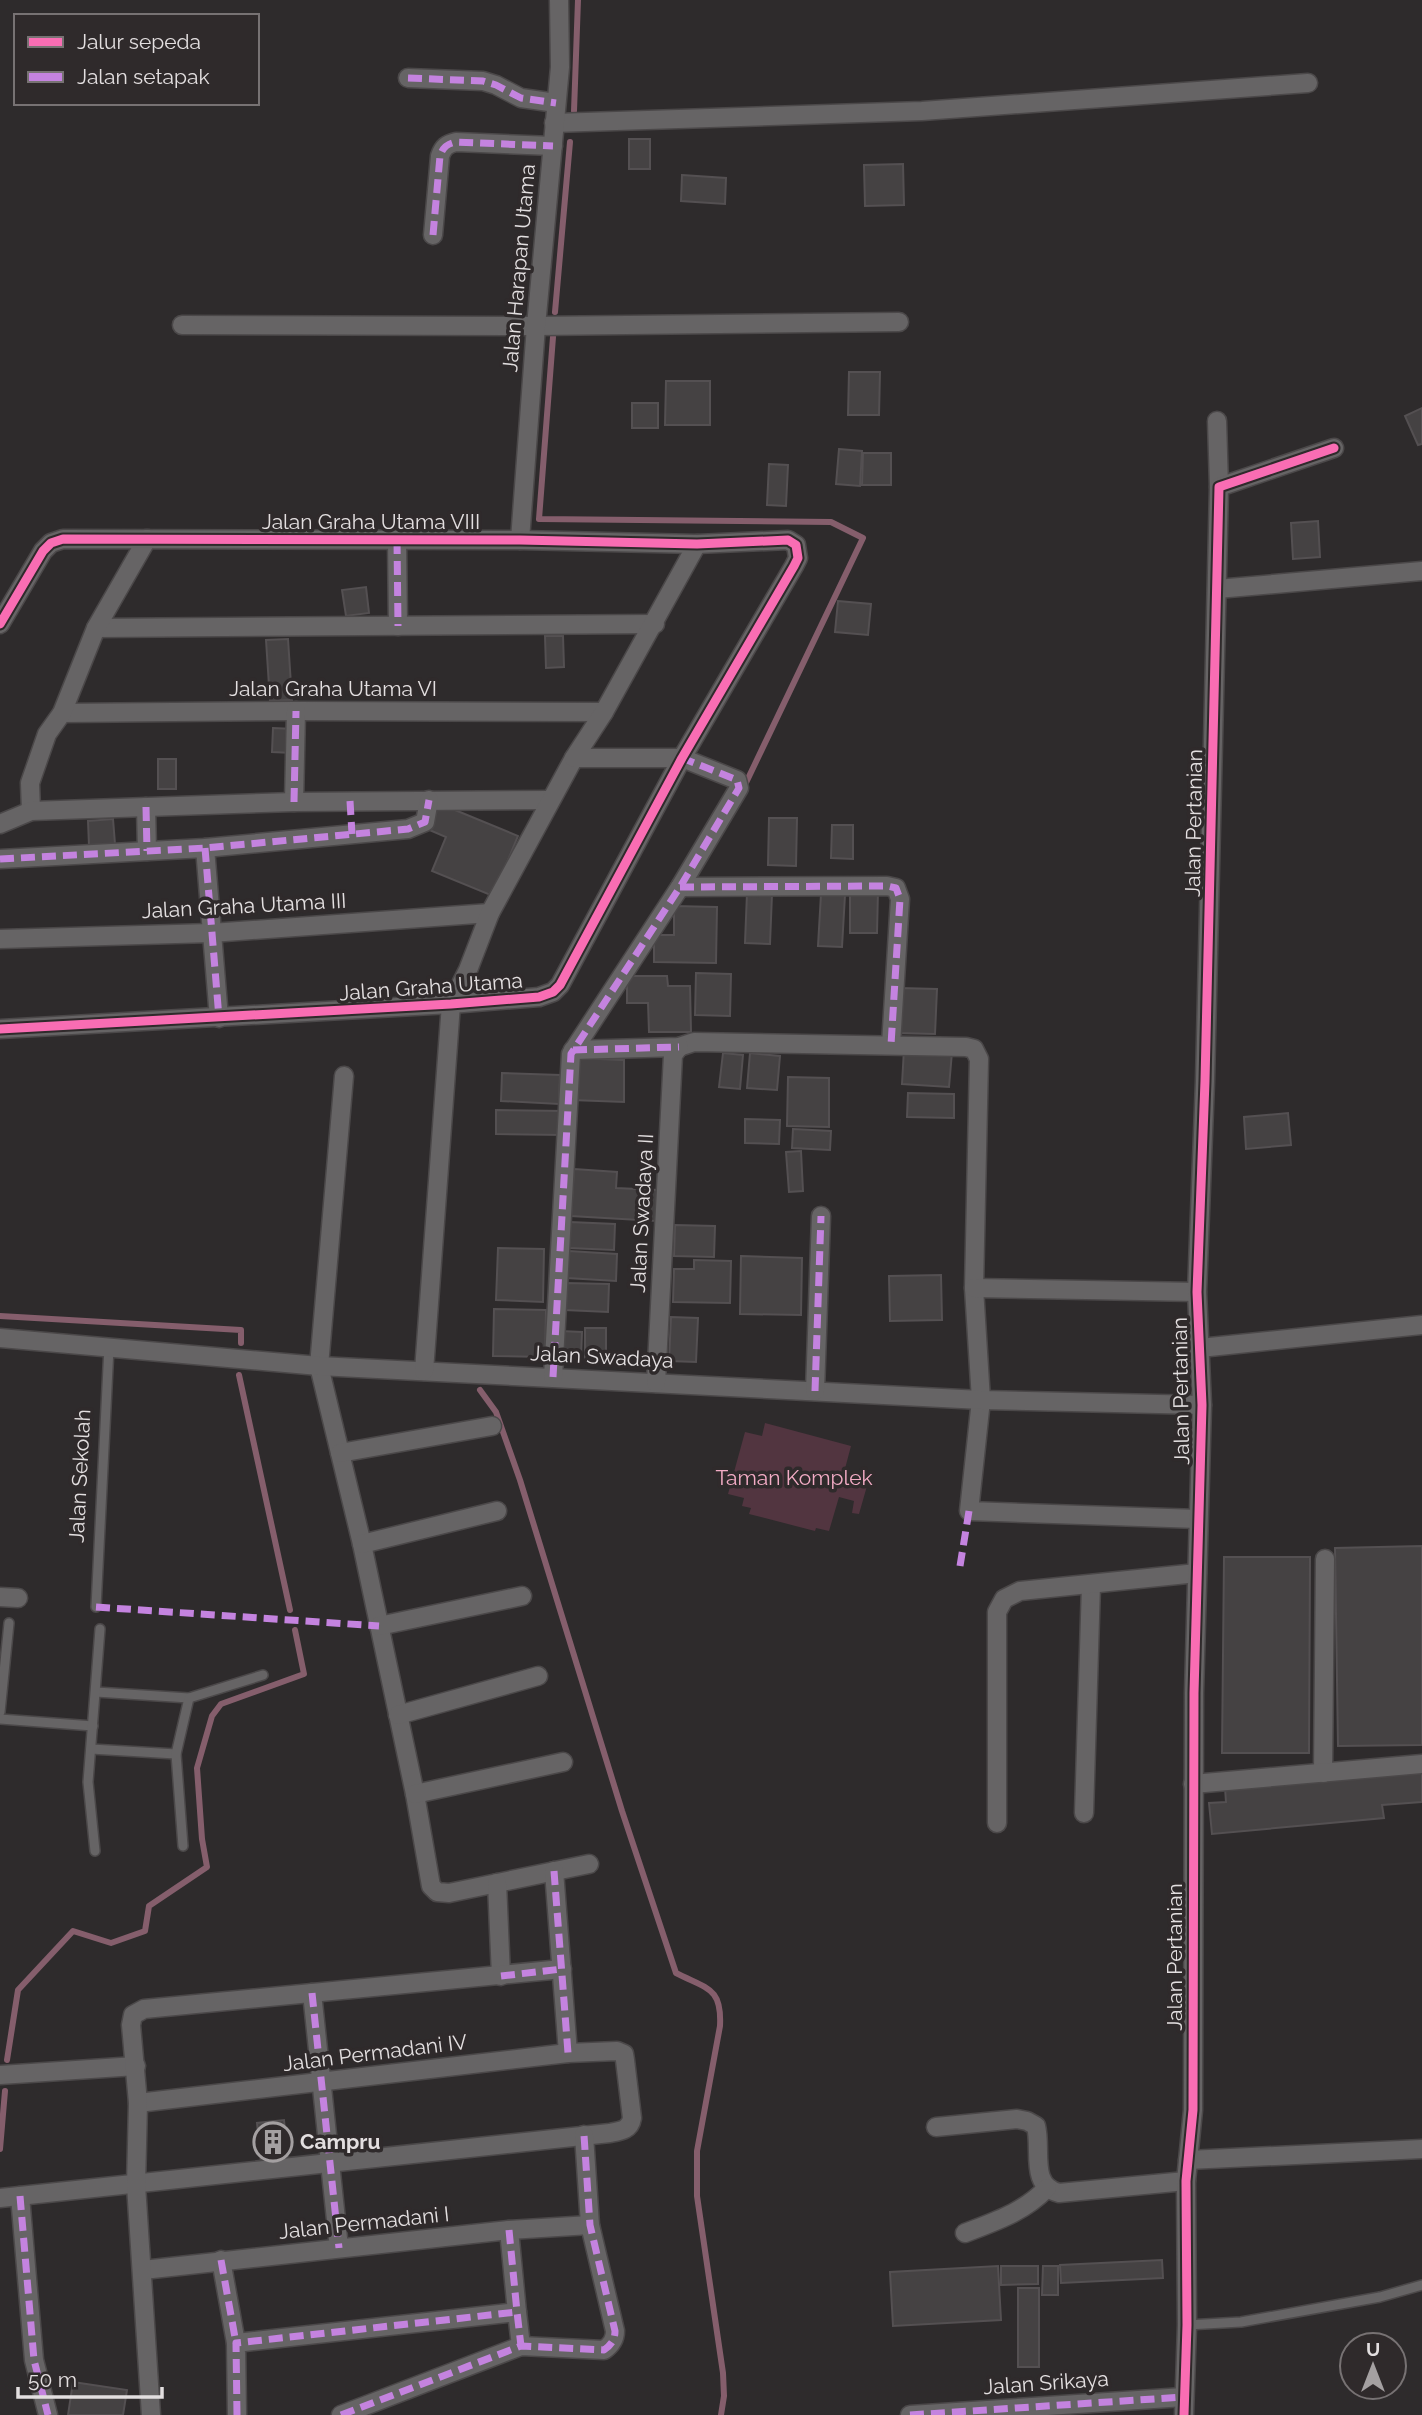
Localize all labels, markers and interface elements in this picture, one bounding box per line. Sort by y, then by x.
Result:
legend [14,14,259,105]
text: Jalur sepeda [77,29,201,54]
text: Jalan setapak [77,64,210,89]
street label: Jalan Harapan Utama [497,163,540,373]
street label: Jalan Graha Utama VIII [262,509,480,534]
street label: Jalan Graha Utama VI [229,676,437,701]
street label: Jalan Pertanian [1180,749,1207,897]
street label: Jalan Graha Utama III [141,888,347,923]
street label: Jalan Graha Utama [338,968,524,1005]
street label: Jalan Swadaya II [625,1133,658,1293]
street label: Jalan Pertanian [1167,1317,1194,1465]
street label: Jalan Swadaya [530,1340,674,1373]
street label: Jalan Sekolah [64,1409,95,1543]
park label: Taman Komplek [715,1465,873,1490]
street label: Jalan Pertanian [1162,1883,1187,2031]
street label: Jalan Permadani IV [281,2029,469,2076]
building icon: Campru [252,2121,294,2163]
place label: Campru [300,2129,380,2154]
street label: Jalan Permadani I [277,2201,450,2244]
north arrow [1338,2331,1408,2401]
text: U [1366,2338,1380,2360]
scale bar [18,2356,161,2400]
street label: Jalan Srikaya [982,2366,1109,2399]
text: 50 m [28,2367,77,2392]

